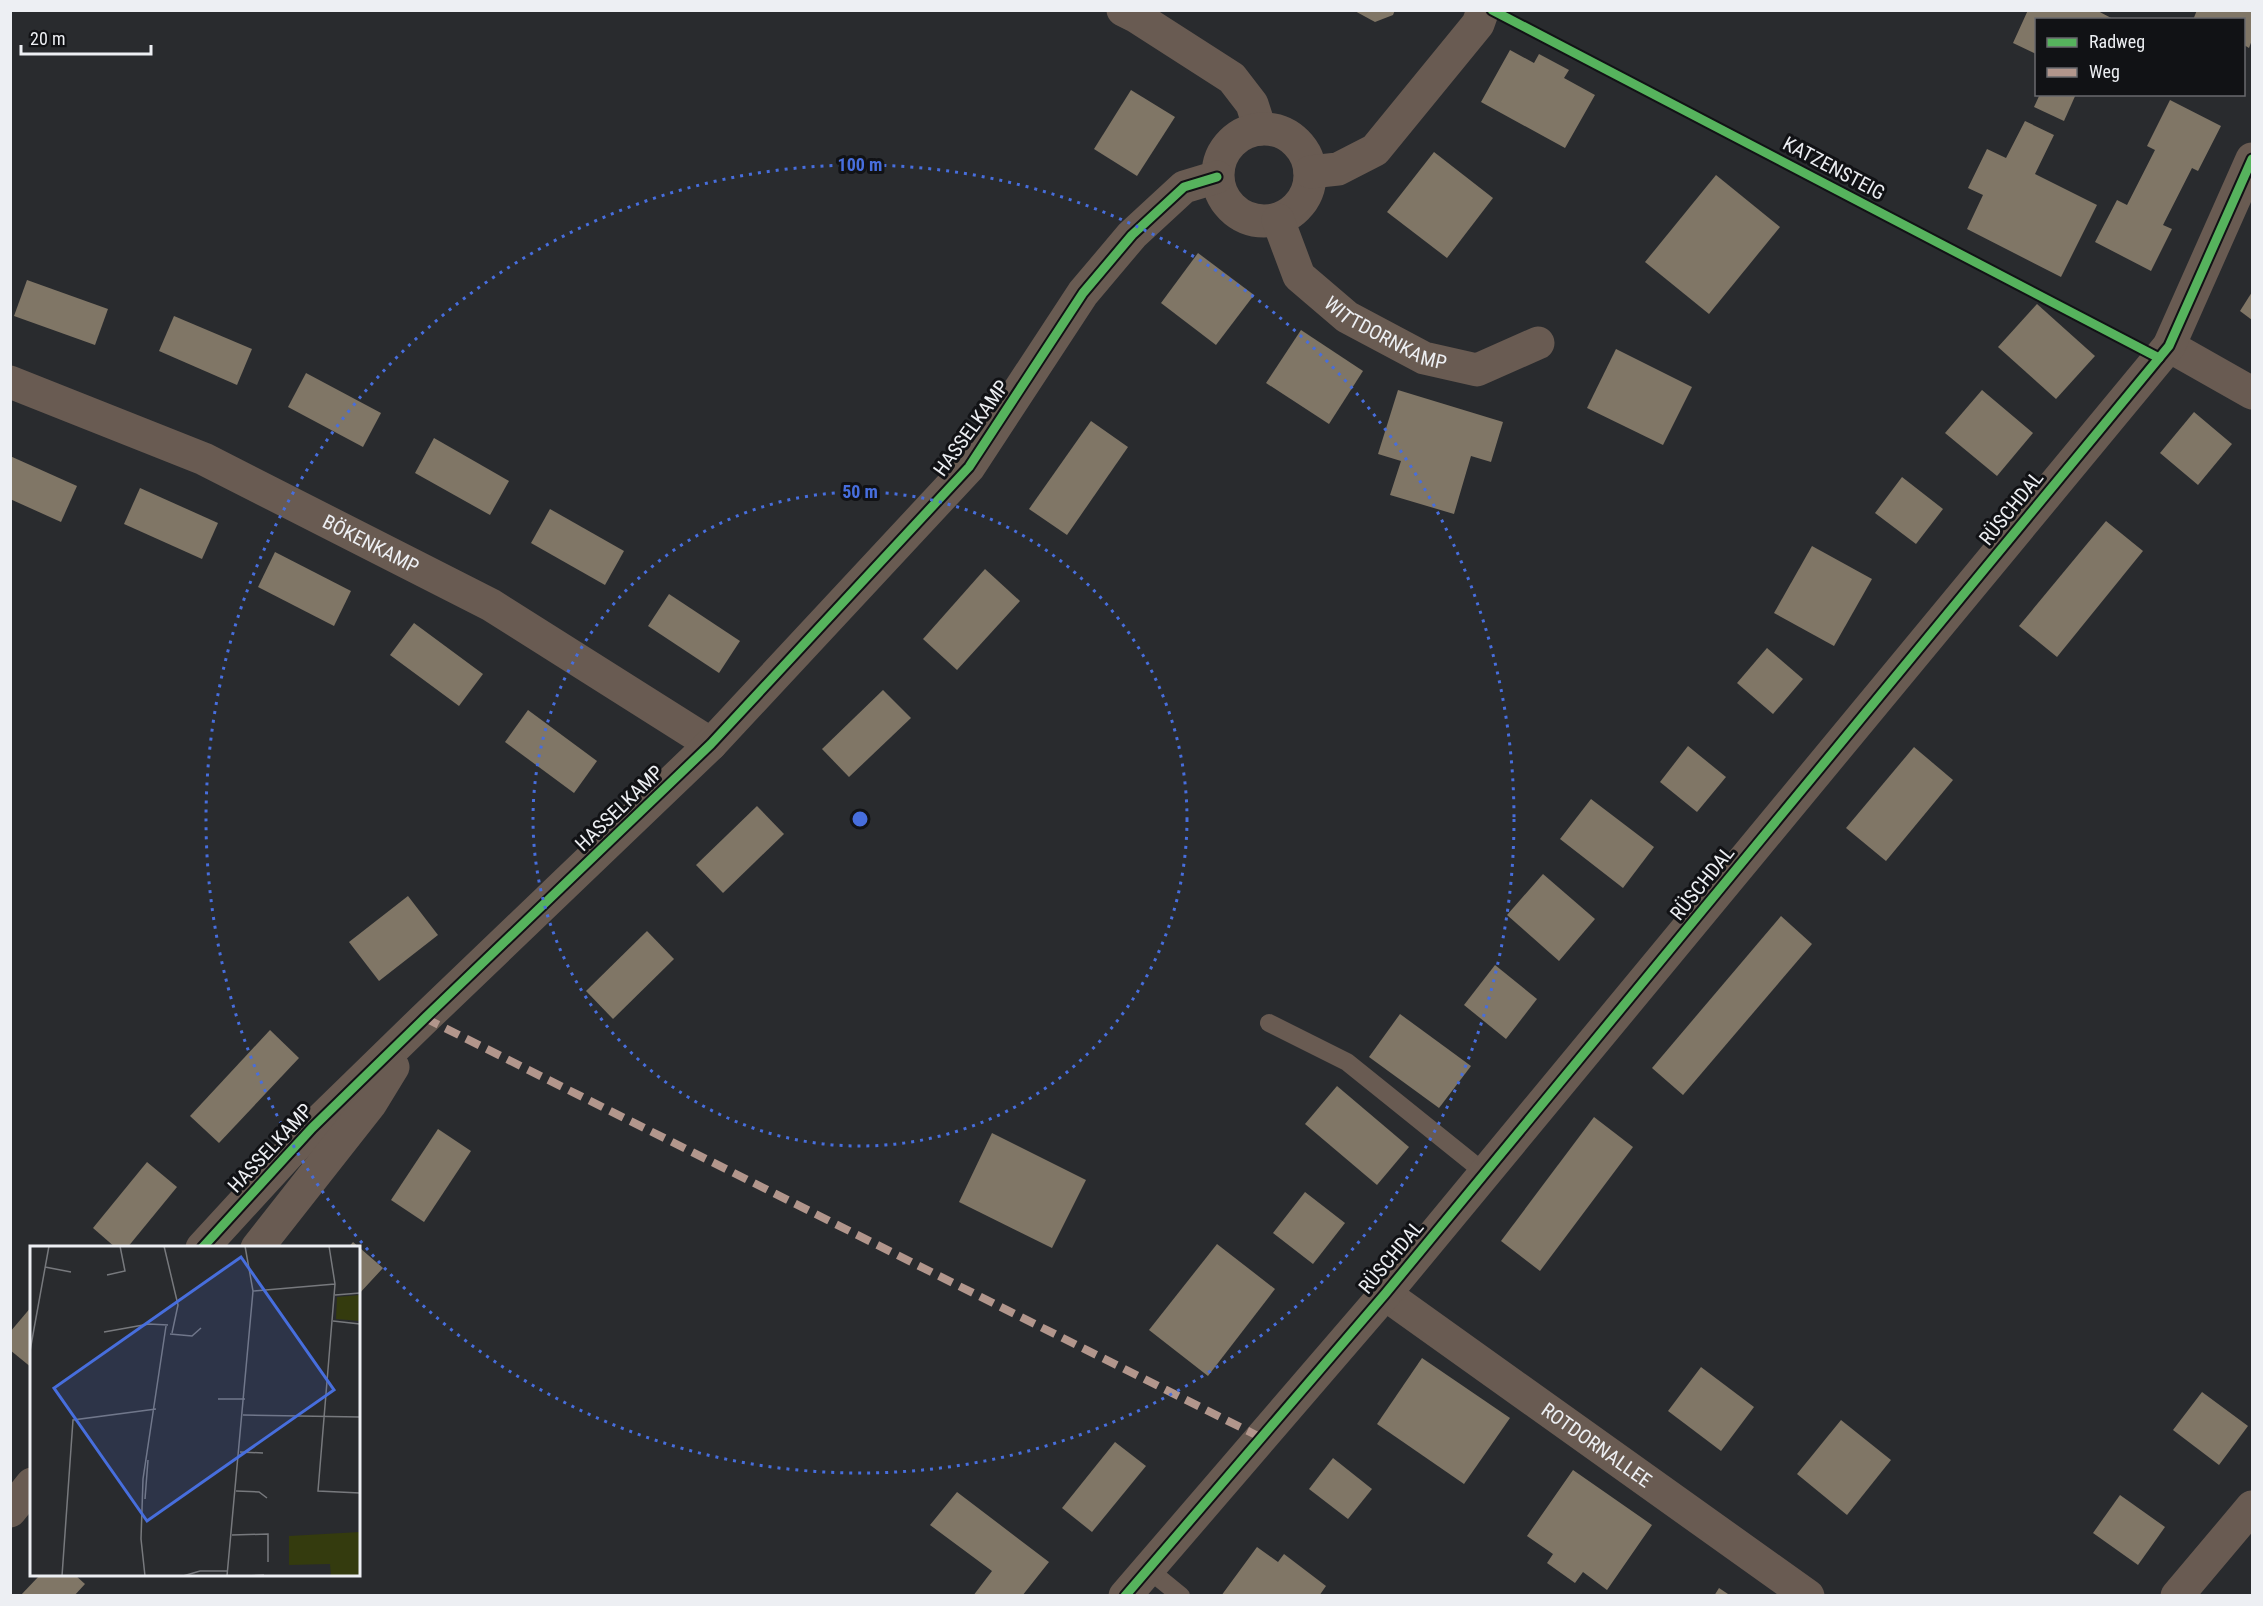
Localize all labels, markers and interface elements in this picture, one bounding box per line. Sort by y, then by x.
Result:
scale bar [21,18,152,56]
legend [2035,18,2245,96]
text: 20 m [30,28,65,49]
text: Radweg [2089,31,2145,52]
text: Weg [2089,61,2120,82]
street label: KATZENSTEIG [1779,131,1889,205]
text: 100 m [838,154,882,175]
street label: WITTDORNKAMP [1319,291,1449,375]
street label: HASSELKAMP [928,375,1014,481]
street label: RÜSCHDAL [1974,466,2048,550]
text: 50 m [842,481,878,502]
street label: BÖKENKAMP [319,509,423,578]
street label: HASSELKAMP [570,760,668,856]
centre of rings [850,809,870,829]
street label: RÜSCHDAL [1665,841,1739,925]
street label: HASSELKAMP [223,1099,317,1197]
street label: RÜSCHDAL [1353,1215,1429,1299]
inset map [30,1246,360,1576]
street label: ROTDORNALLEE [1537,1398,1656,1493]

